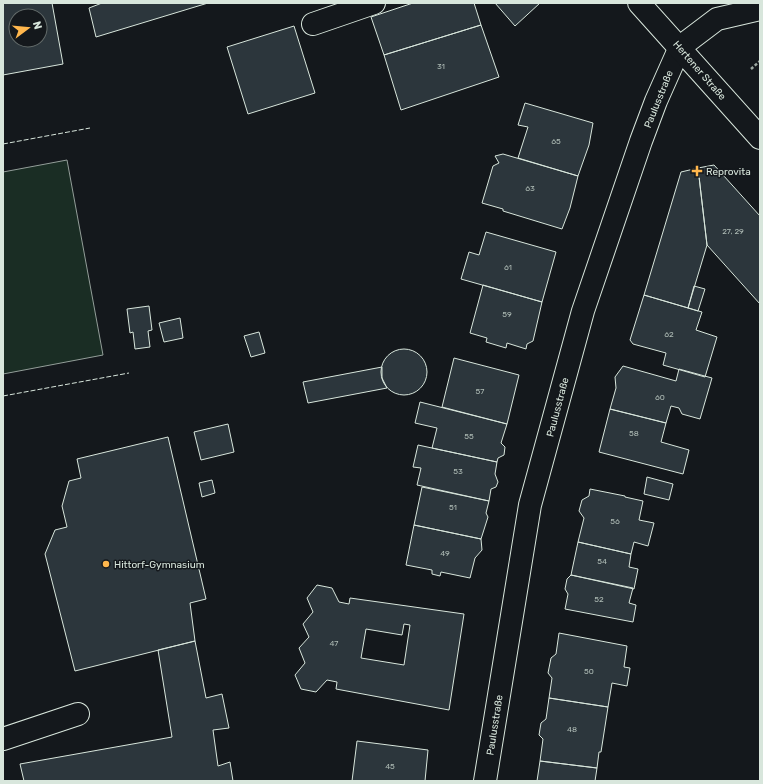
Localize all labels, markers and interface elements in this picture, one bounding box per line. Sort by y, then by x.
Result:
north arrow [8,8,48,48]
text: N [30,20,44,31]
street label: Hertener Straße [670,39,729,103]
house number: 31 [437,62,445,71]
street label: Paulusstraße [642,68,676,130]
house number: 65 [551,137,561,146]
marker: Reprovita [691,165,703,177]
place label: Reprovita [706,166,751,178]
house number: 63 [525,184,535,193]
house number: 27, 29 [722,227,744,236]
house number: 61 [504,263,512,272]
house number: 59 [502,310,512,319]
house number: 62 [664,330,674,339]
street label: Paulusstraße [544,376,572,438]
house number: 57 [476,387,484,396]
house number: 60 [655,393,665,402]
house number: 58 [629,429,639,438]
house number: 55 [464,432,474,441]
house number: 53 [453,467,463,476]
house number: 51 [449,503,457,512]
house number: 56 [610,517,620,526]
house number: 49 [440,549,450,558]
house number: 54 [597,557,607,566]
marker: Hittorf-Gymnasium [101,559,111,569]
place label: Hittorf-Gymnasium [114,559,205,571]
house number: 52 [594,595,604,604]
house number: 47 [330,639,338,648]
house number: 50 [584,667,594,676]
street label: Paulusstraße [484,694,506,756]
house number: 48 [567,725,577,734]
house number: 45 [385,762,395,771]

